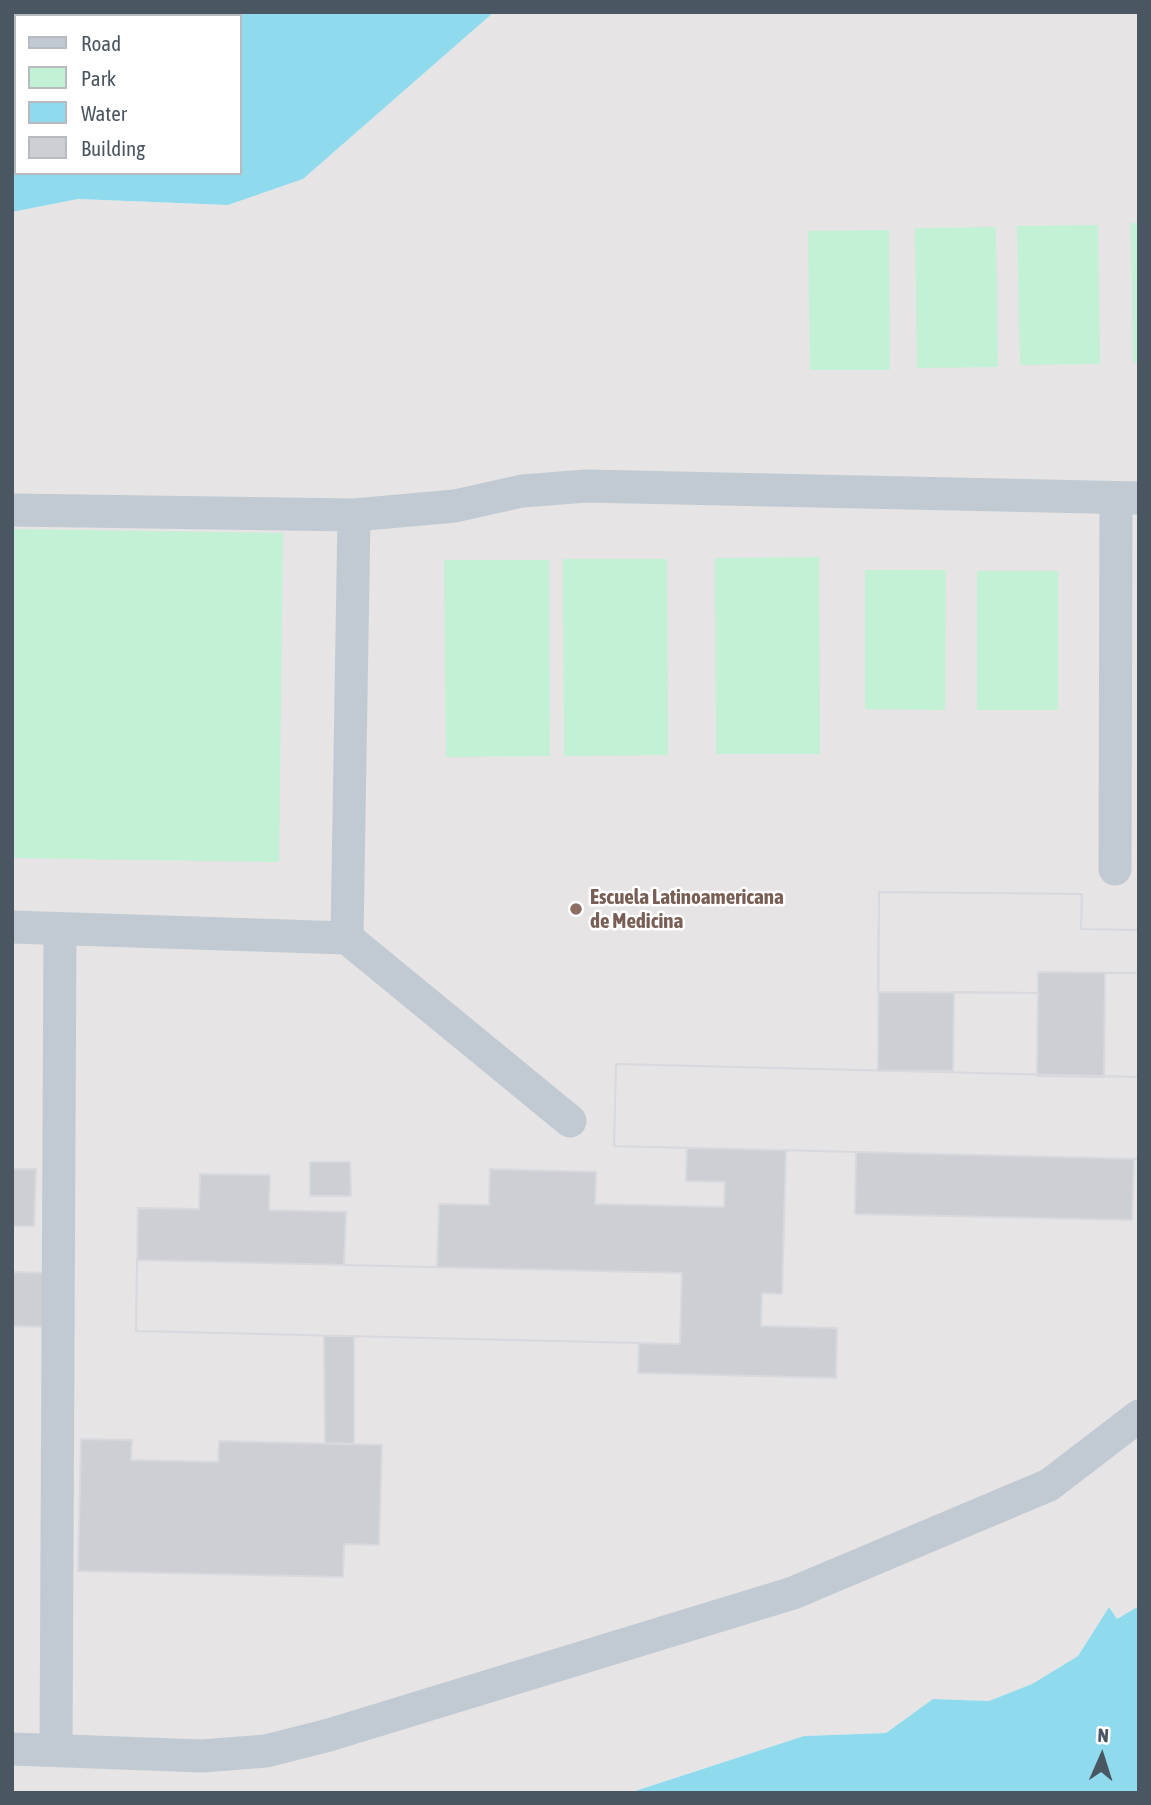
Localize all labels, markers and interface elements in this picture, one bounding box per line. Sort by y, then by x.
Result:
legend [14,14,242,175]
text: Road [81,31,121,55]
text: Park [81,66,116,90]
text: Water [81,101,127,125]
text: Building [81,136,145,160]
place label: Escuela Latinoamericana de Medicina [590,884,784,934]
marker: Escuela Latinoamericana de Medicina [568,901,584,917]
north arrow [1067,1721,1137,1791]
text: N [1097,1724,1109,1746]

